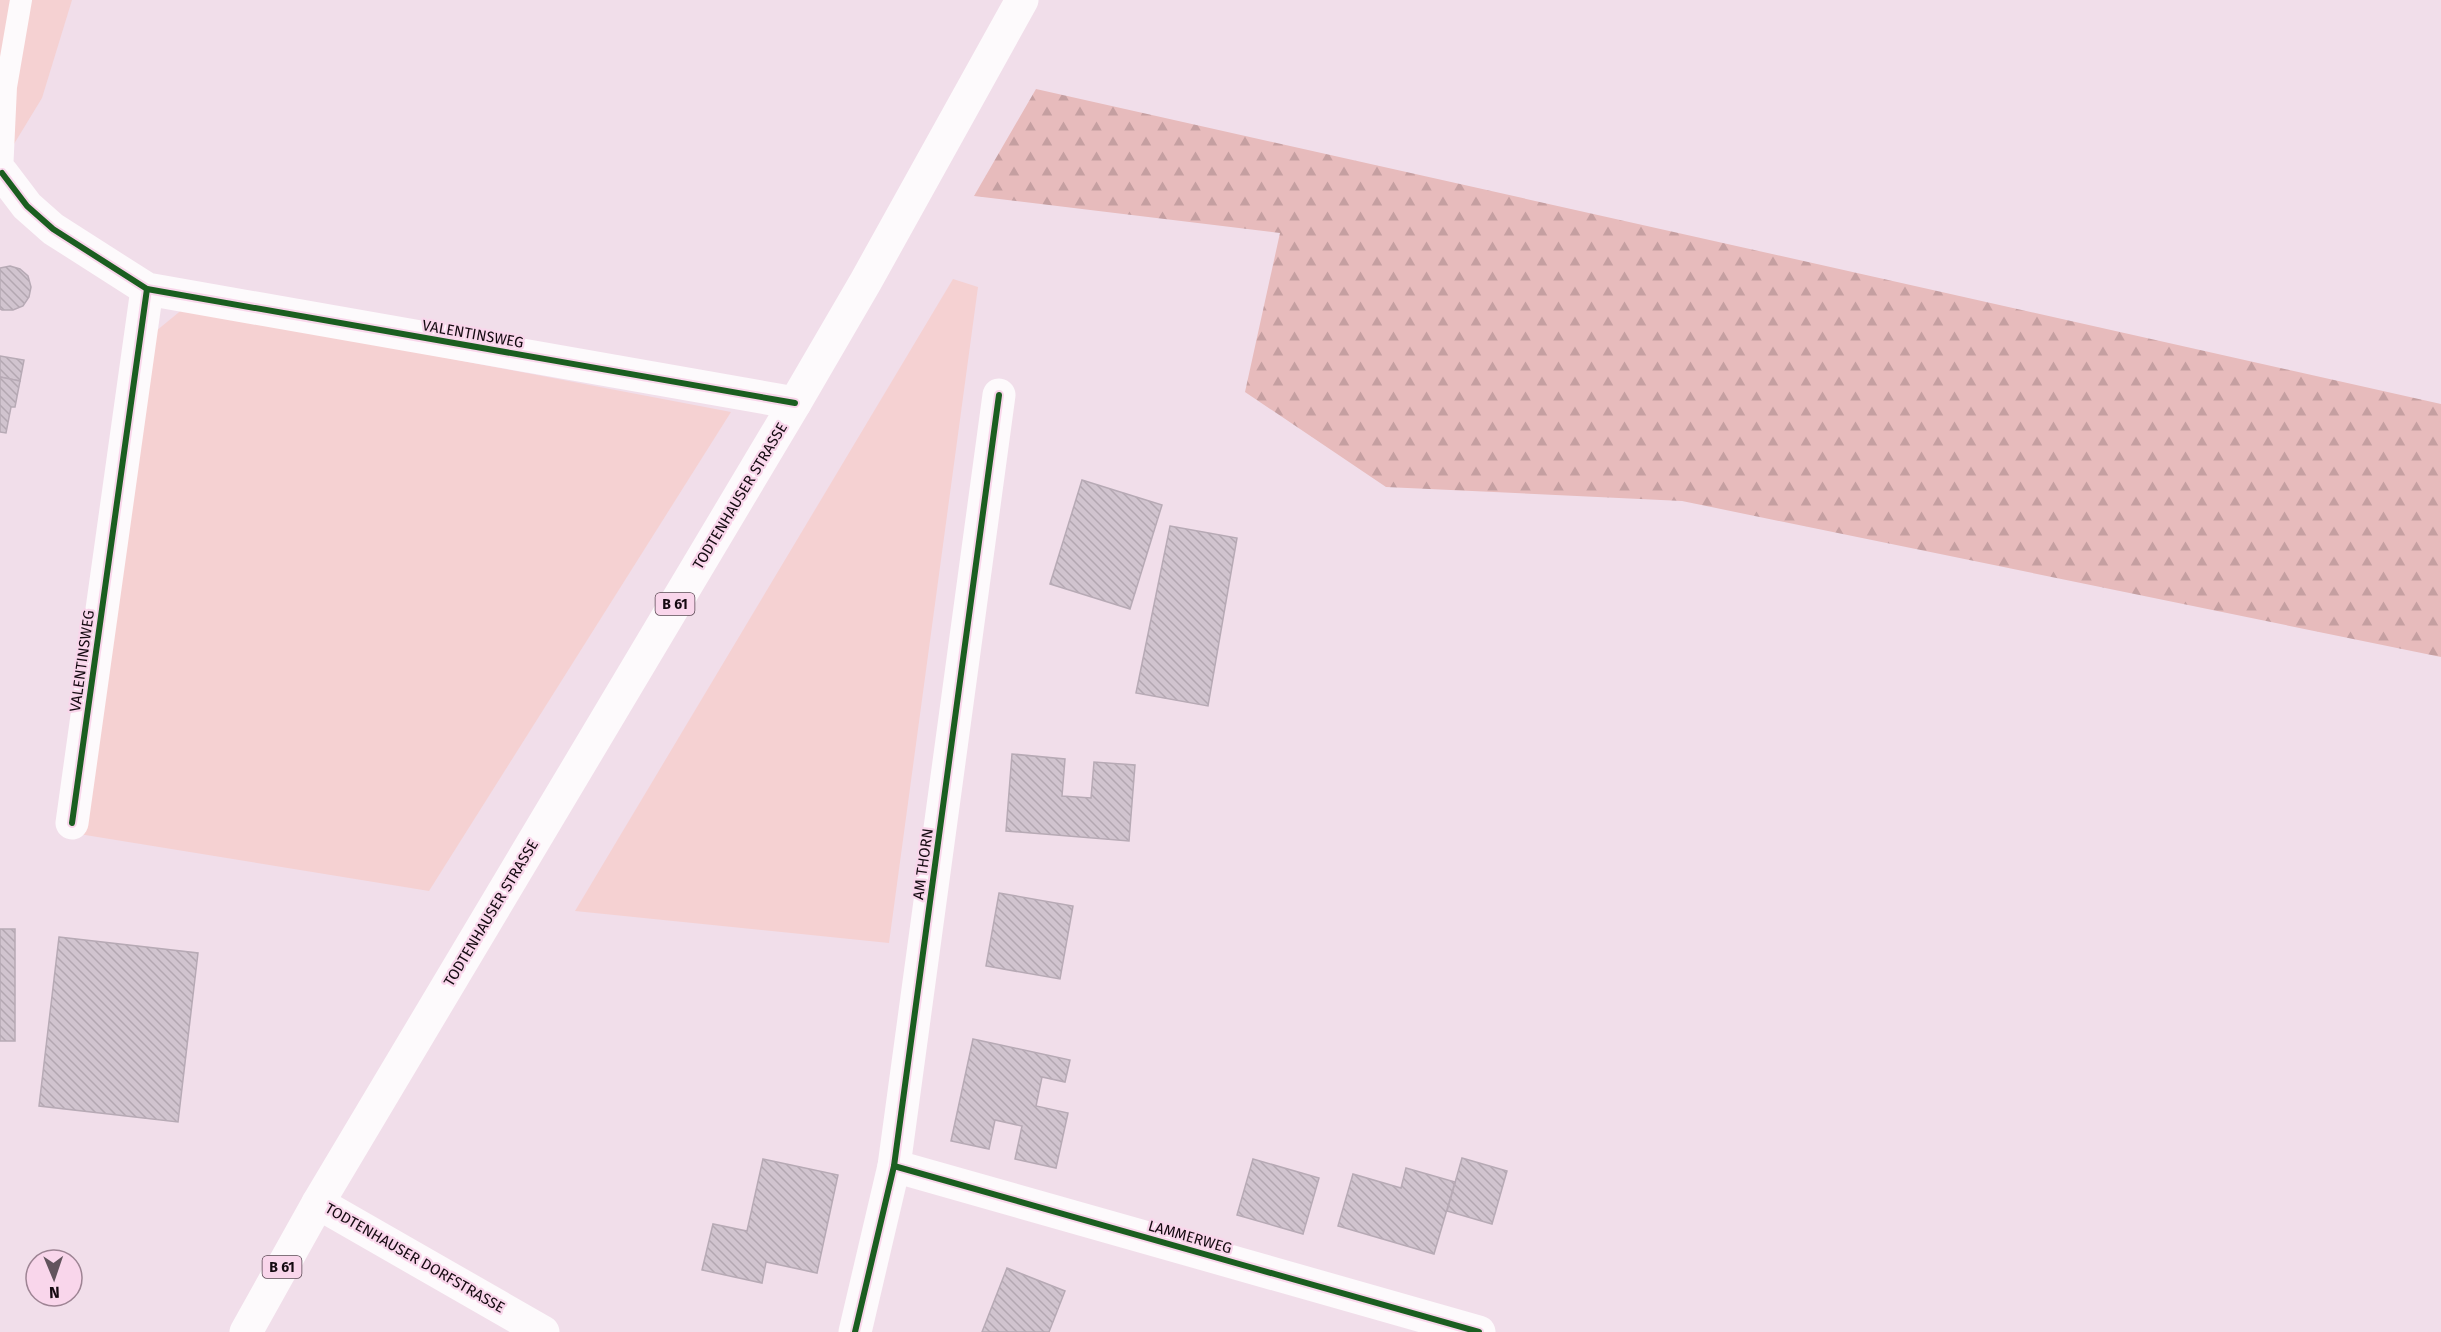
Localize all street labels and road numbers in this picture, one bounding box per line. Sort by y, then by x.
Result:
street label: VALENTINSWEG [421,316,525,352]
street label: TODTENHAUSER STRASSE [689,419,791,573]
road number: B 61 [656,593,694,615]
street label: VALENTINSWEG [66,609,98,713]
street label: AM THORN [909,827,937,901]
street label: TODTENHAUSER STRASSE [440,836,542,990]
street label: TODTENHAUSER DORFSTRASSE [322,1199,508,1317]
street label: LAMMERWEG [1146,1216,1234,1258]
road number: B 61 [262,1256,302,1278]

